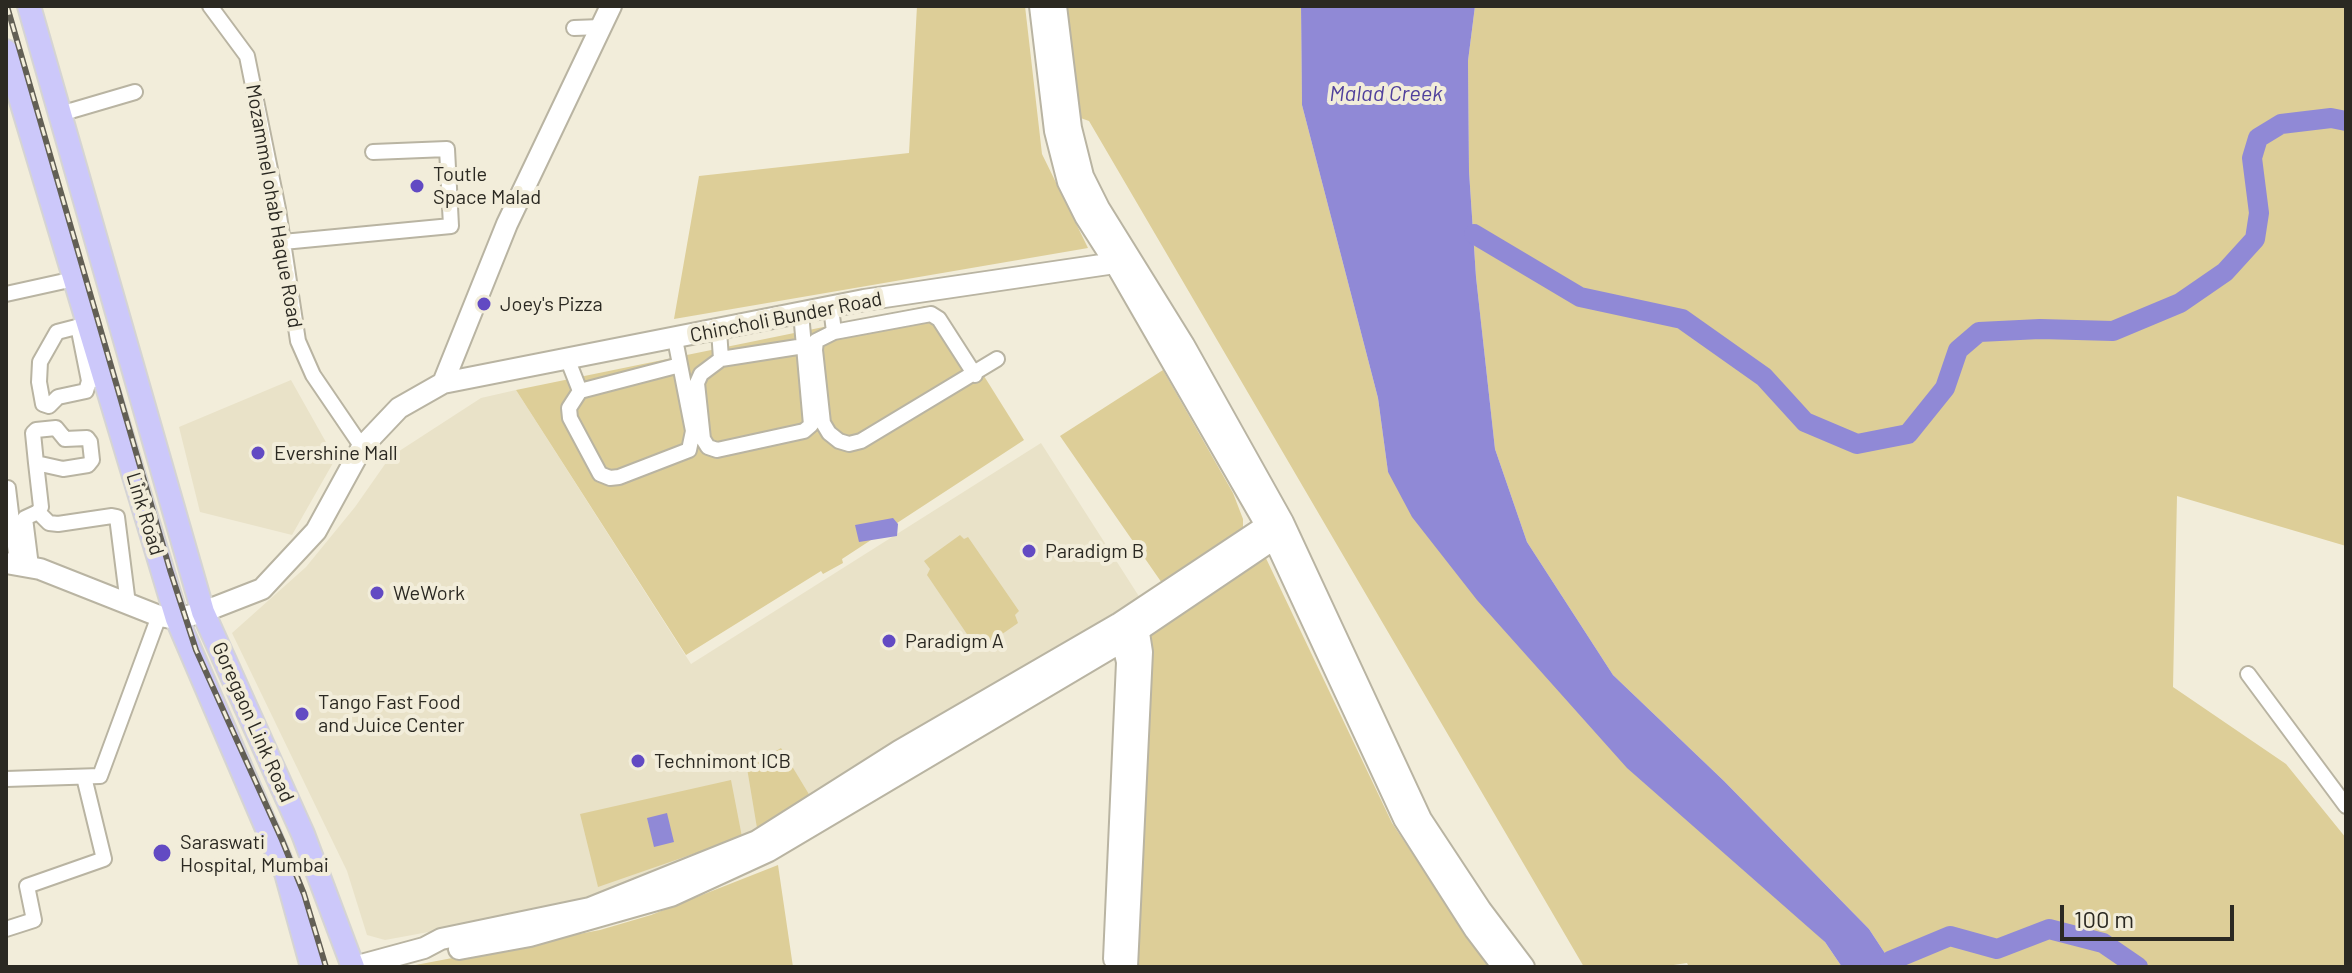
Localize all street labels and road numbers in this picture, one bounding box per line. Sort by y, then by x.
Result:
street label: Mozammel ohab Haque Road [241,82,307,330]
street label: Chincholi Bunder Road [688,287,884,347]
street label: Link Road [121,470,169,558]
street label: Goregaon Link Road [207,638,299,806]

